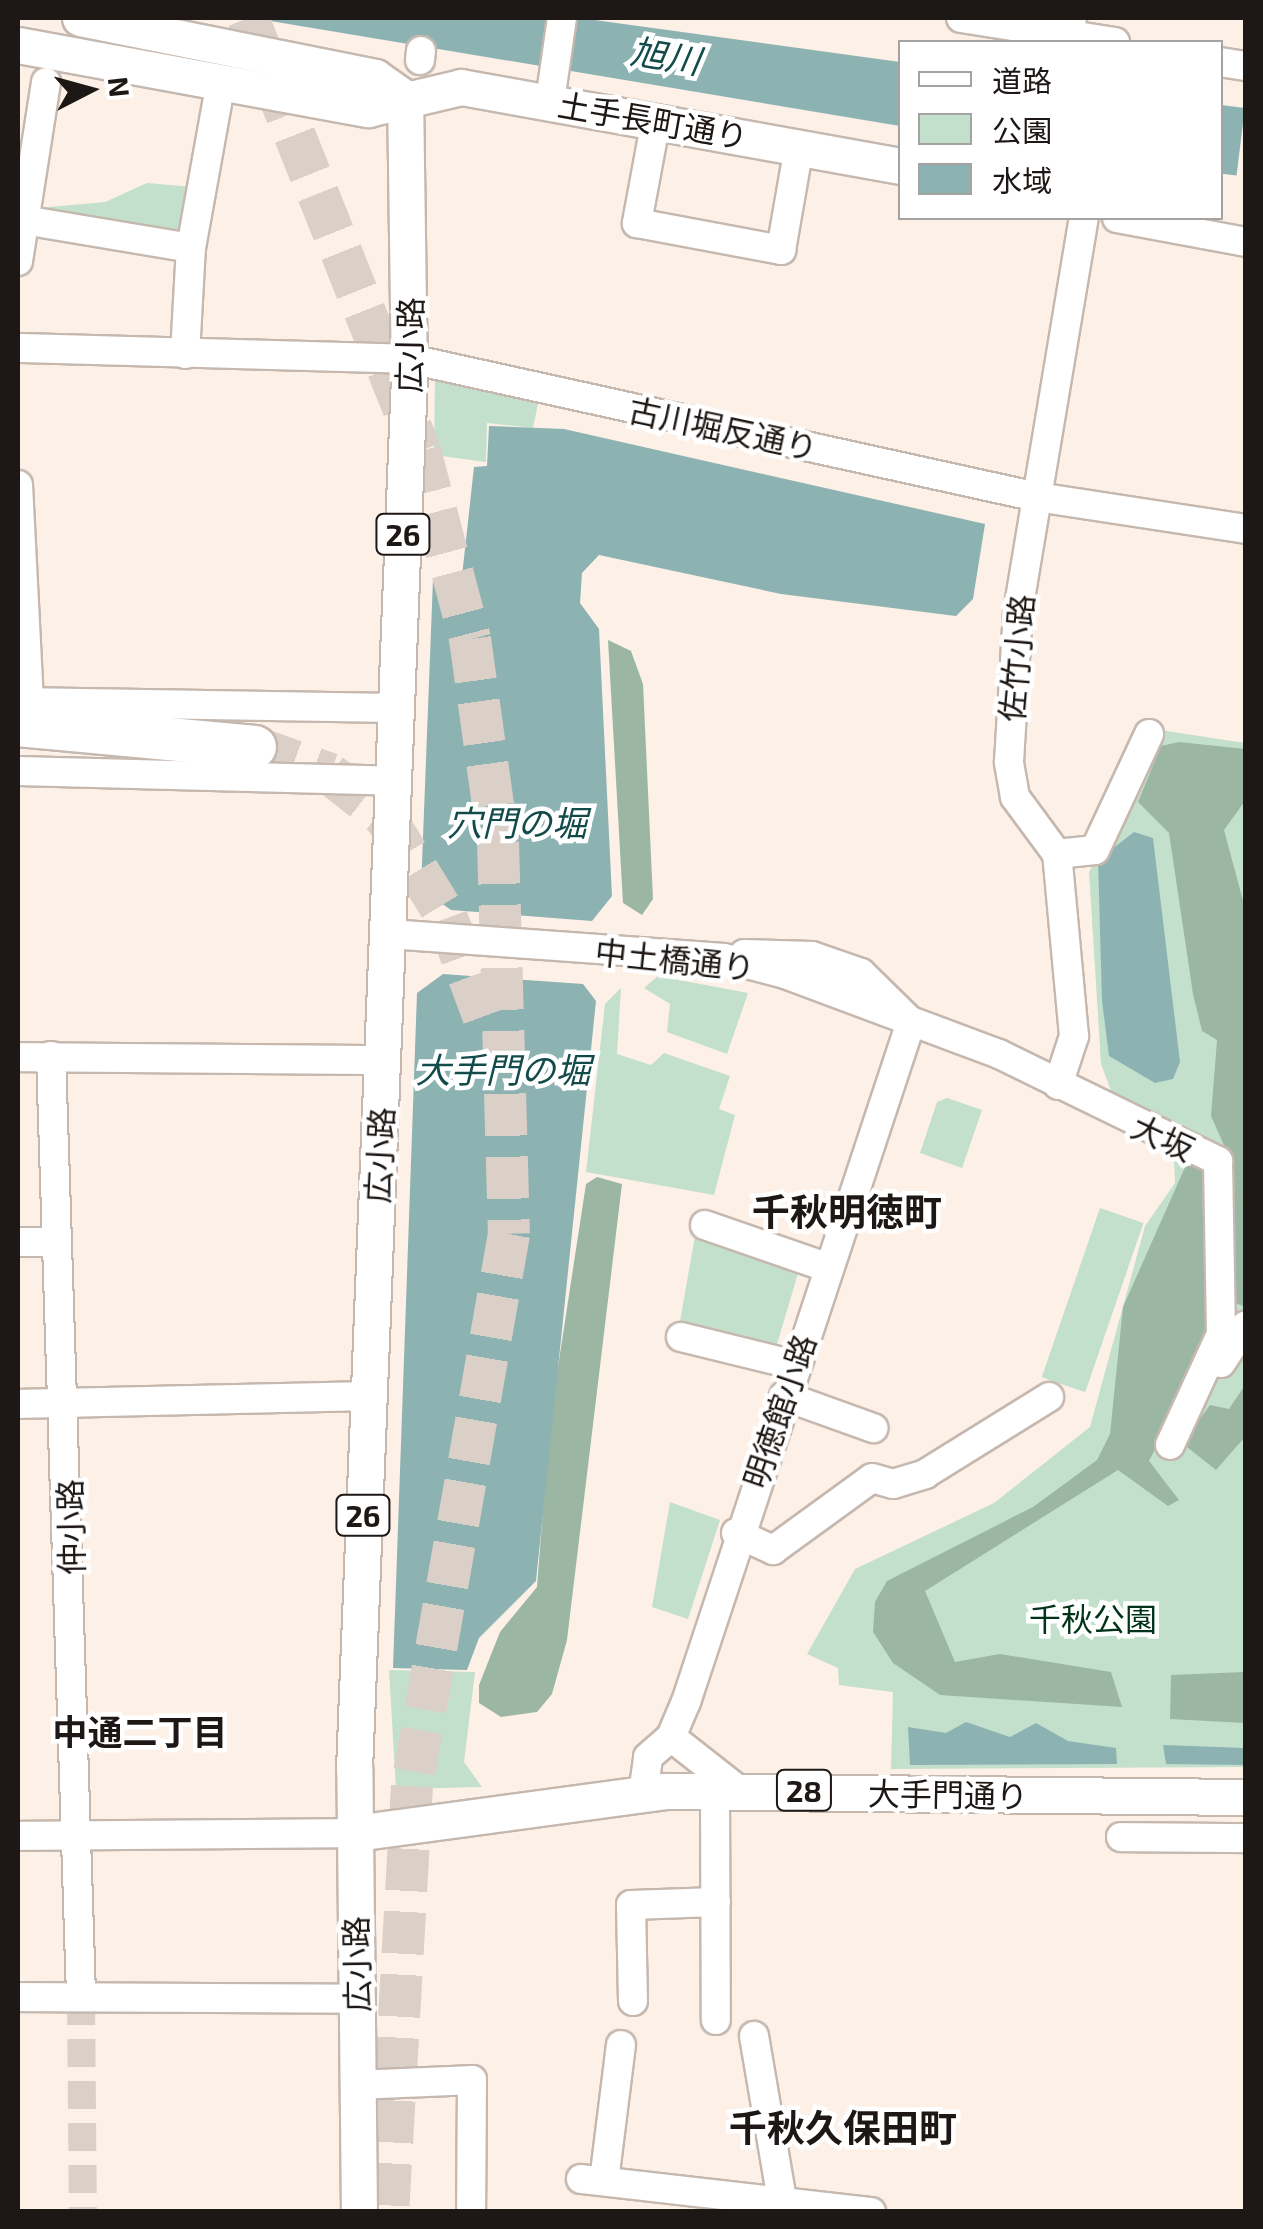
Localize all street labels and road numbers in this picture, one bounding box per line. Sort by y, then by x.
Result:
street label: 土手長町通り [555,84,751,156]
street label: 広小路 [389,297,429,393]
street label: 古川堀反通り [625,389,821,467]
road number: 26 [373,509,433,559]
street label: 佐竹小路 [991,593,1041,723]
street label: 中土橋通り [593,932,757,986]
street label: 広小路 [357,1106,401,1204]
street label: 大坂 [1126,1106,1200,1168]
street label: 明徳館小路 [735,1329,823,1493]
street label: 仲小路 [50,1479,90,1575]
road number: 26 [333,1490,393,1540]
road number: 28 [774,1765,834,1815]
street label: 大手門通り [868,1773,1028,1815]
street label: 広小路 [336,1916,376,2012]

